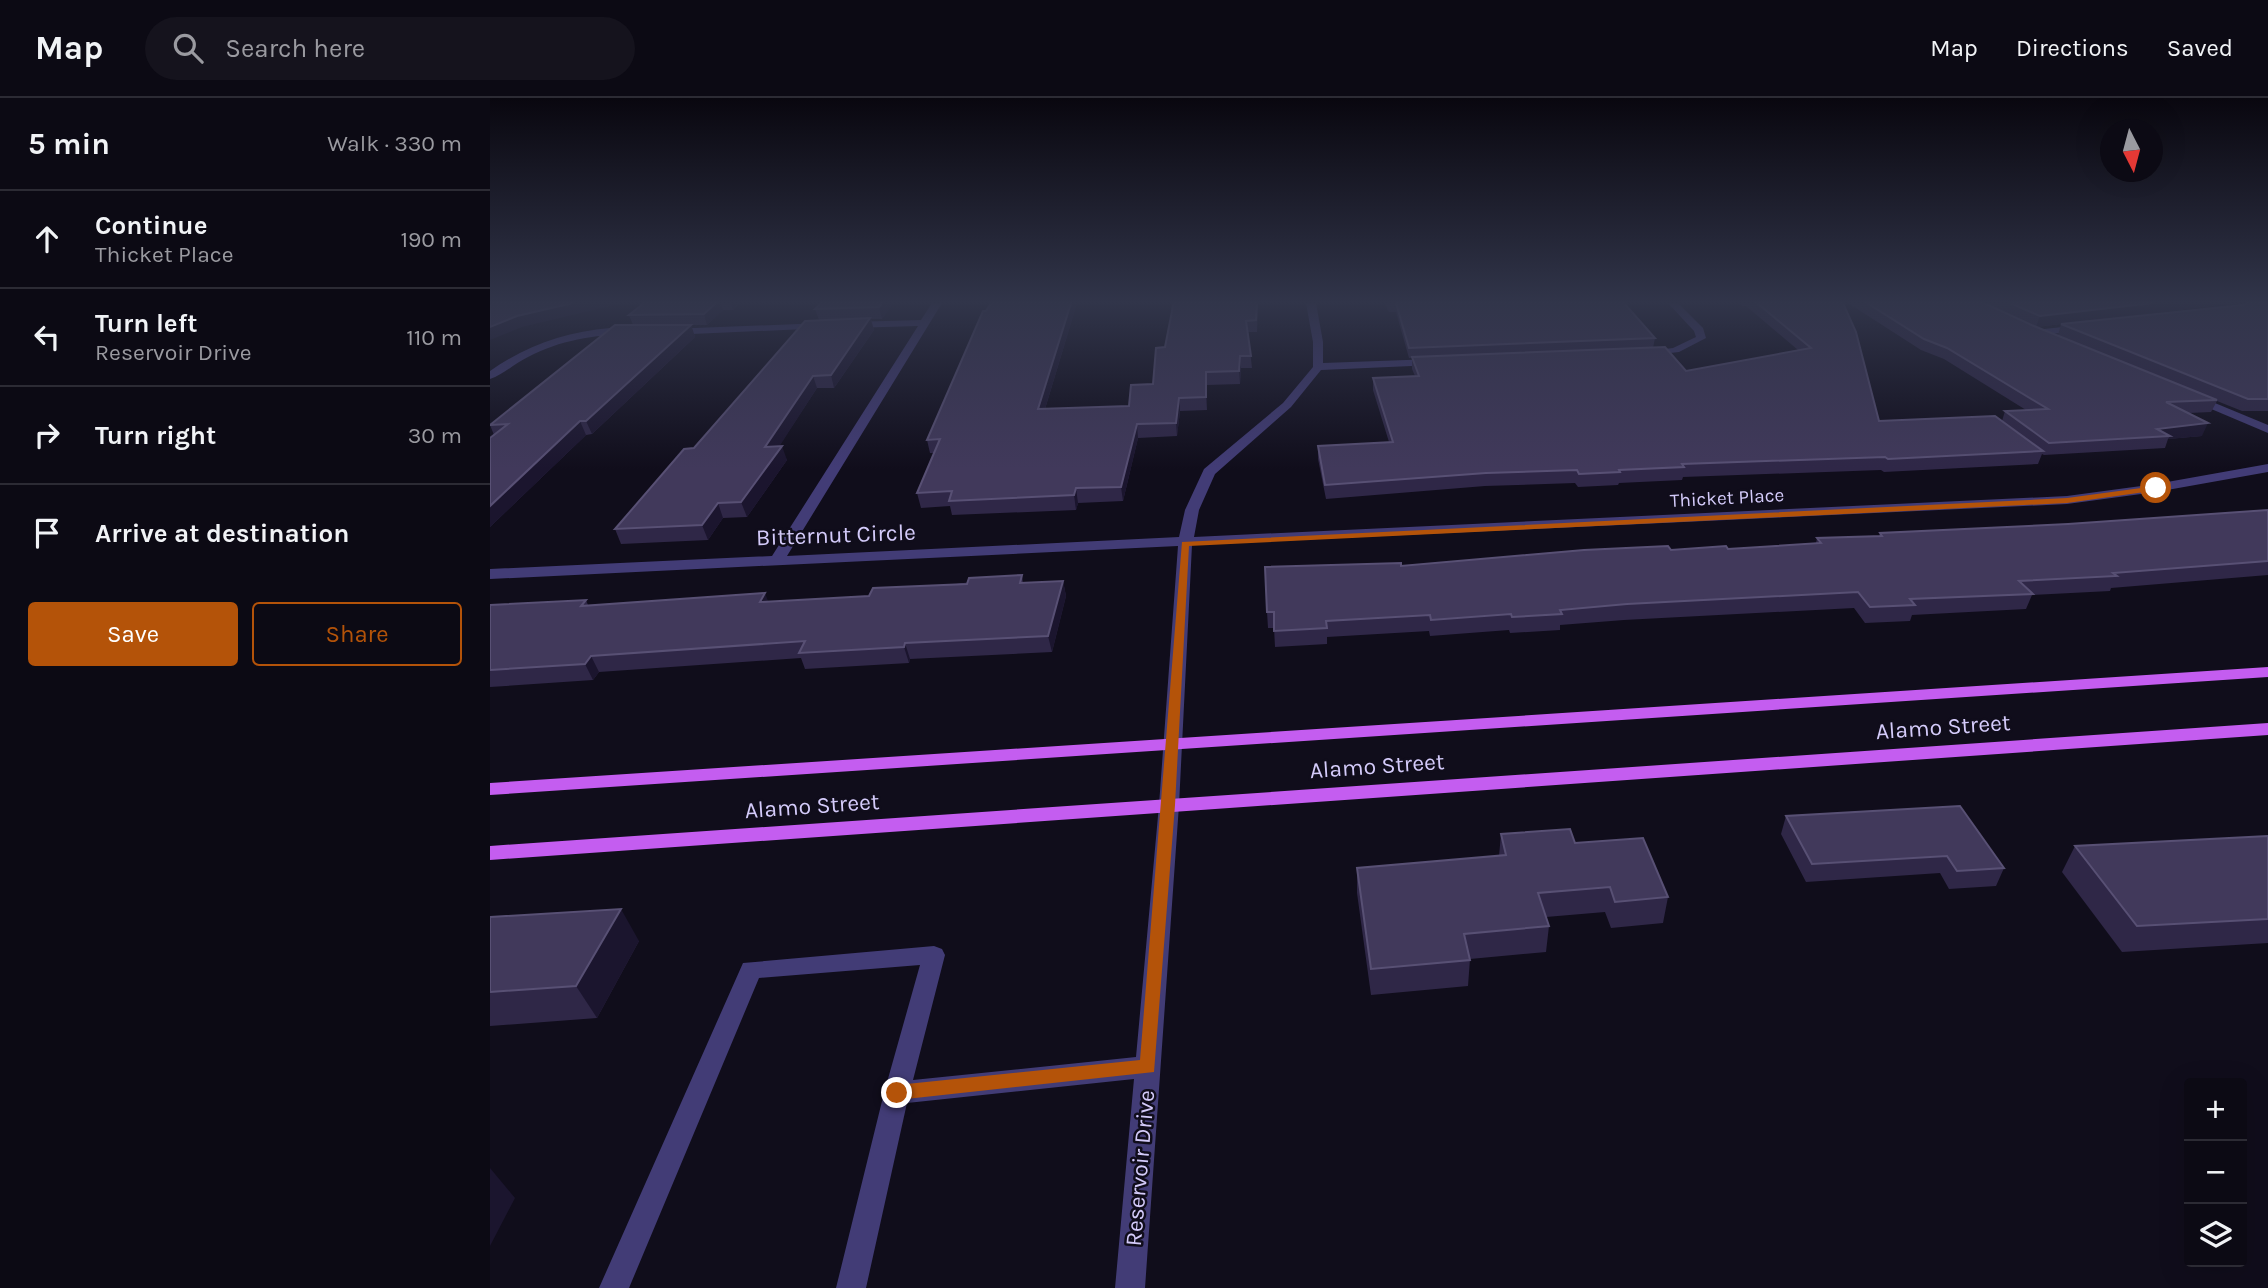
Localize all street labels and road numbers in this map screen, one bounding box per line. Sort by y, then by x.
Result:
street label: Thicket Place [1669,484,1785,512]
street label: Bitternut Circle [756,519,916,551]
street label: Alamo Street [1875,709,2012,745]
street label: Alamo Street [1309,748,1446,784]
street label: Alamo Street [744,788,881,824]
street label: Reservoir Drive [1120,1089,1160,1247]

